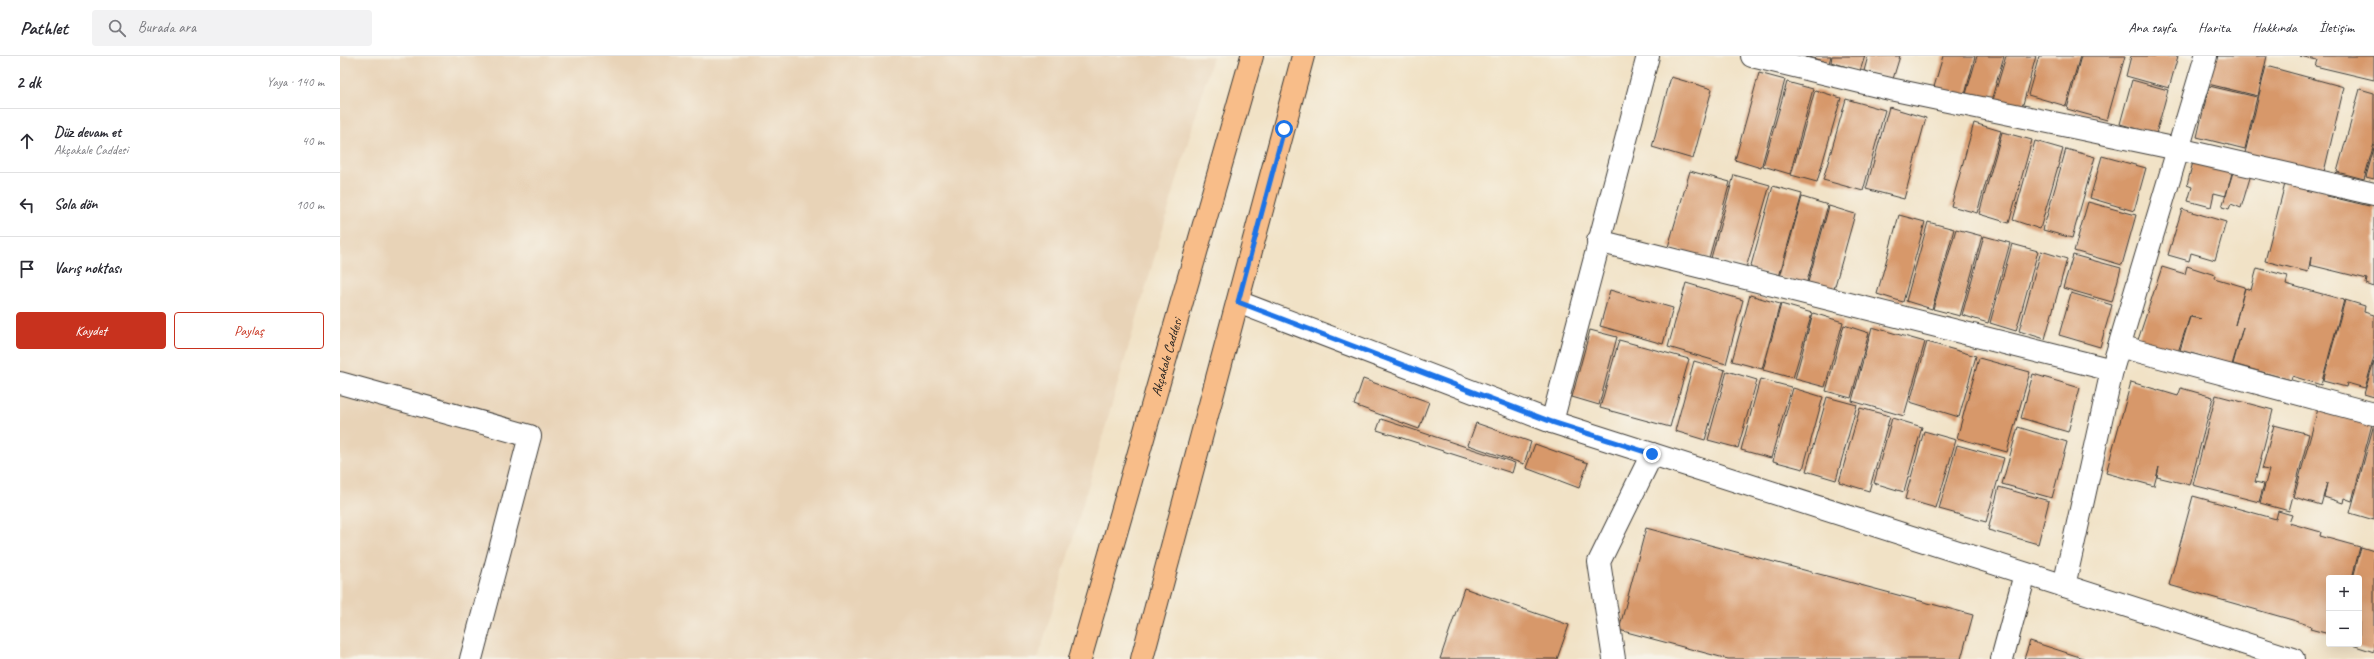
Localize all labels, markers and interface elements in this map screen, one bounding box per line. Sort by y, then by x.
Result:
search box [92,10,372,46]
text: Pathlet [20,16,68,40]
icon: search [106,17,128,39]
text: Burada ara [138,18,196,37]
text: Ana sayfa [2129,19,2176,36]
text: Harita [2198,19,2230,36]
text: Hakkında [2252,19,2297,36]
text: İletişim [2319,19,2354,36]
text: 2 dk [16,72,41,93]
text: Yaya · 140 m [267,74,324,90]
route start [1275,120,1293,138]
text: Düz devam et [54,123,121,142]
icon: ahead [16,130,38,152]
text: 40 m [302,133,324,149]
text: Akçakale Caddesi [54,142,128,158]
icon: left [16,194,38,216]
text: Sola dön [54,195,97,214]
text: 100 m [296,197,324,213]
icon: arrive [16,258,38,280]
text: Varış noktası [54,259,121,278]
button: Kaydet [16,312,166,349]
button: Paylaş [174,312,324,349]
street label: Akçakale Caddesi [1147,314,1186,398]
route end [1643,445,1661,463]
map controls [2326,575,2362,647]
button: + [2326,575,2362,611]
button: − [2326,611,2362,647]

